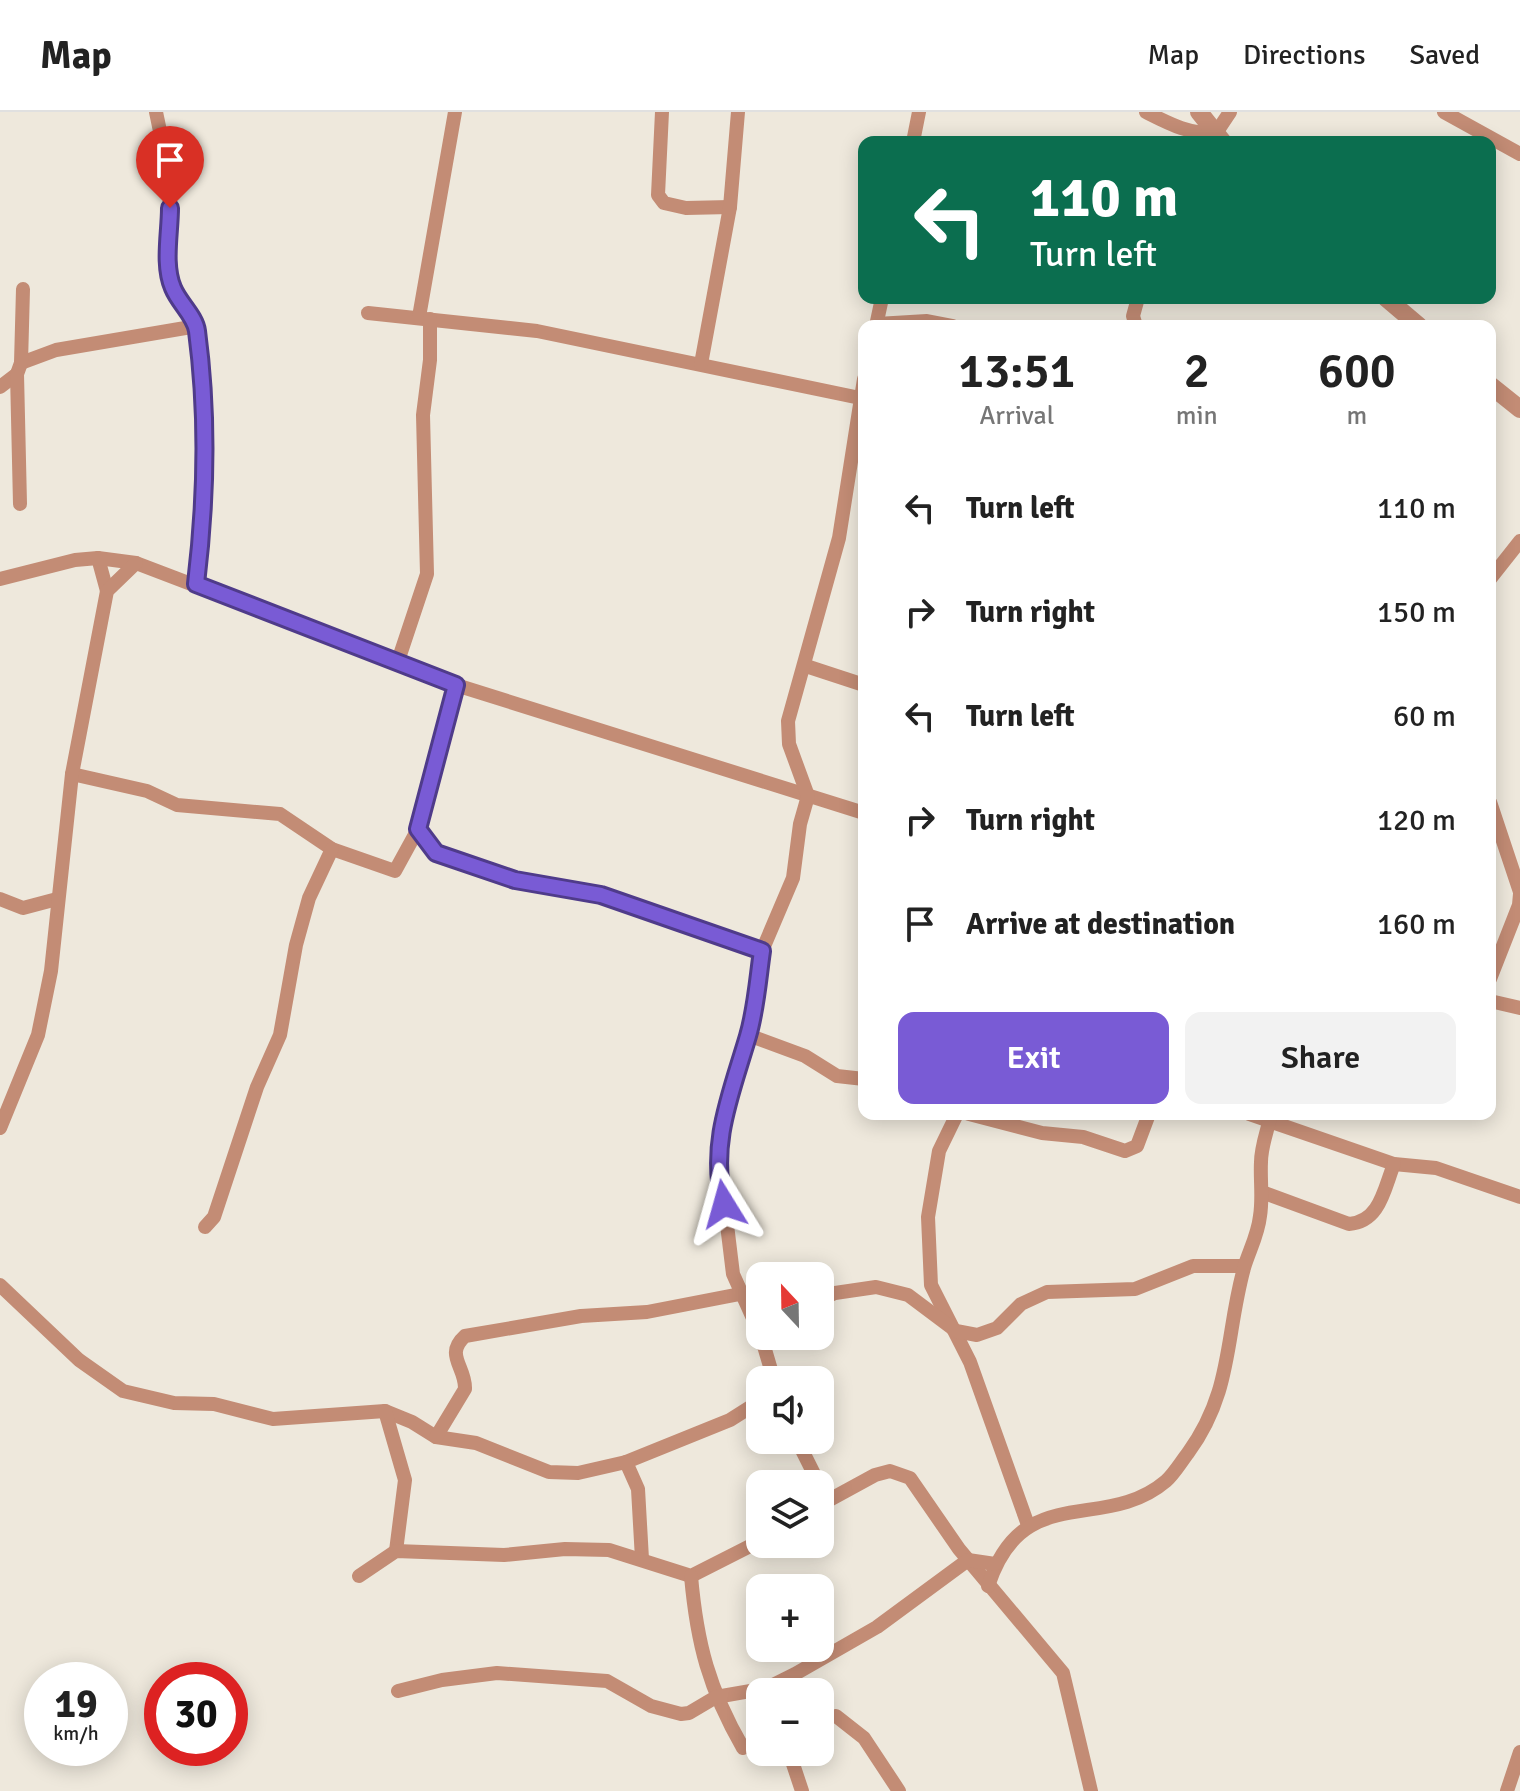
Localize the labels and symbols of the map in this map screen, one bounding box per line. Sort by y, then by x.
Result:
pin [136,126,204,208]
position arrow [682,1162,766,1246]
north arrow [746,1262,834,1350]
speed limit sign: 30 [144,1662,248,1766]

